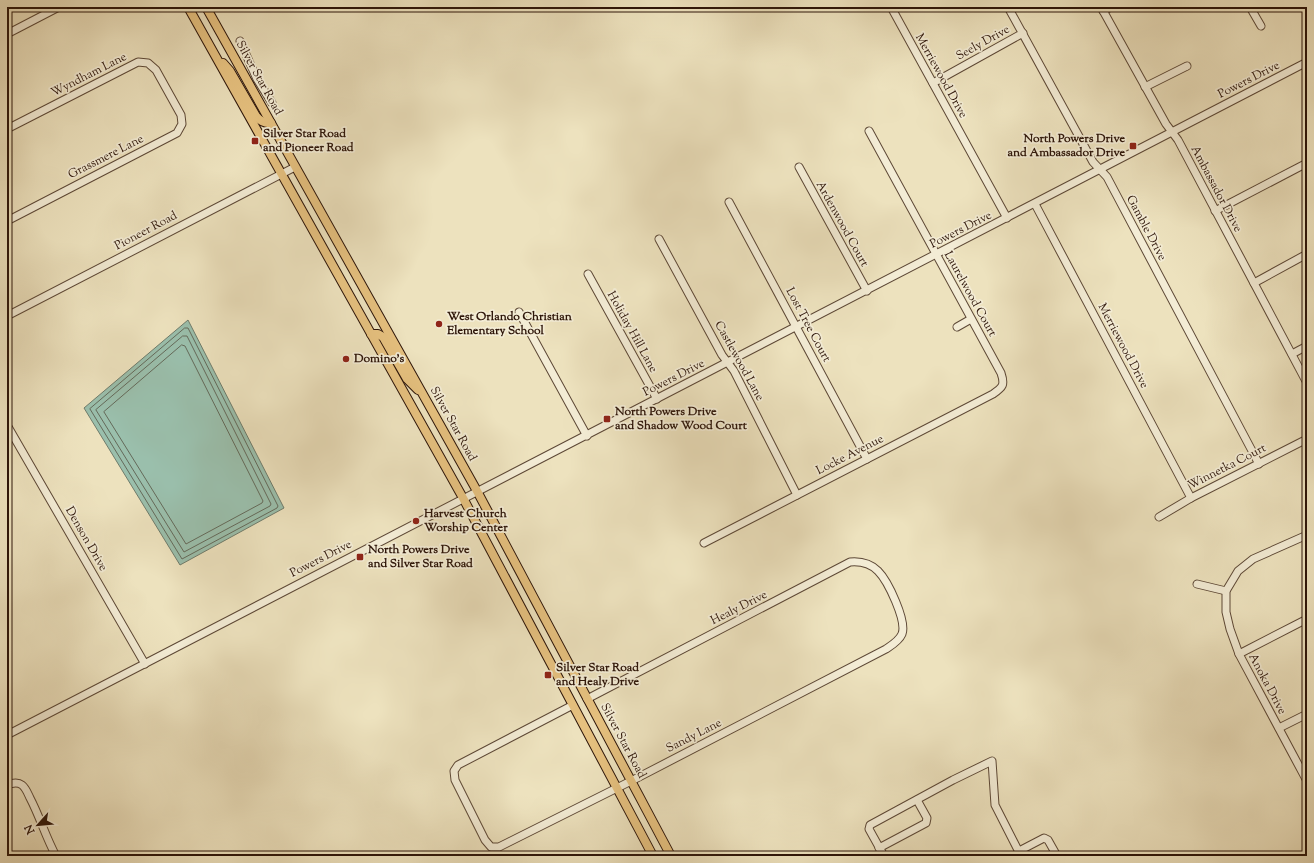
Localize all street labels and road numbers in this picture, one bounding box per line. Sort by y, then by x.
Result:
street label: Seely Drive [953,21,1013,65]
street label: Merriewood Drive [910,30,972,122]
street label: Silver Star Road [231,37,287,119]
street label: Wyndham Lane [48,48,130,102]
street label: Powers Drive [1215,57,1283,103]
street label: Grassmere Lane [65,130,147,184]
street label: Ambassador Drive [1186,143,1247,236]
street label: Ardenwood Court [811,178,873,270]
street label: Gamble Drive [1121,192,1171,264]
street label: Pioneer Road [111,207,181,255]
street label: Powers Drive [927,207,995,253]
street label: Laurelwood Court [939,248,1001,340]
street label: Lost Tree Court [781,284,835,366]
street label: Holiday Hill Lane [602,288,662,376]
street label: Merriewood Drive [1093,300,1153,392]
street label: Castlewood Lane [710,318,769,405]
street label: Powers Drive [640,355,708,401]
street label: Silver Star Road [425,383,481,465]
street label: Locke Avenue [813,430,887,480]
street label: Winnetka Court [1185,440,1269,494]
street label: Denson Drive [60,503,112,575]
street label: Powers Drive [287,536,355,582]
street label: Healy Drive [708,586,771,630]
street label: Anoka Drive [1243,650,1291,718]
street label: Silver Star Road [596,700,651,782]
street label: Sandy Lane [663,714,725,758]

